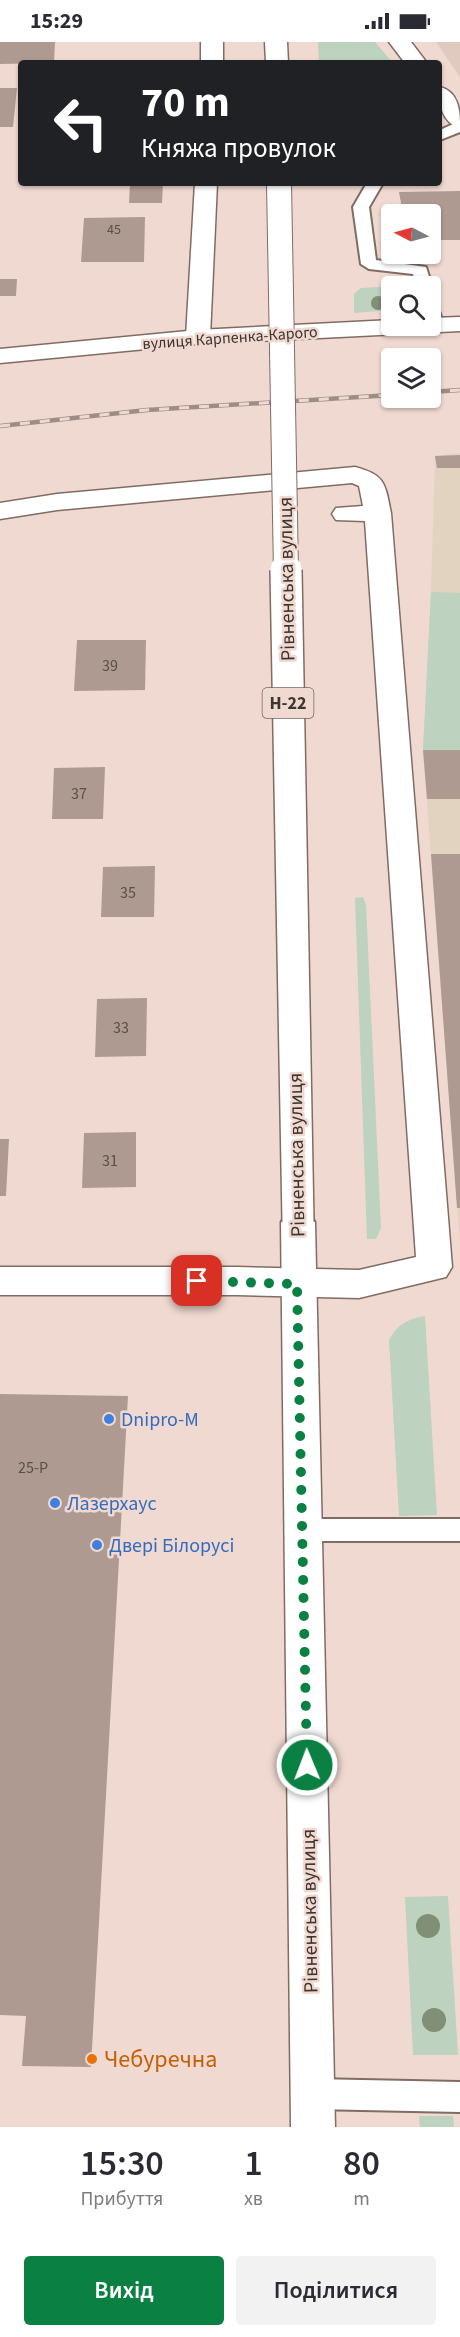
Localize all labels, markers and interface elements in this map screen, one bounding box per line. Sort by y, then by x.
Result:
text: 15:29 [30,5,83,37]
text: 70 m [141,73,230,133]
icon: left [42,84,120,162]
text: Княжа провулок [141,129,336,168]
north arrow [381,204,441,264]
map controls [381,204,441,408]
house number: 45 [107,220,121,240]
button: search [381,276,441,336]
street label: вулиця Карпенка-Карого [142,321,318,355]
button: layers [381,348,441,408]
street label: Рівненська вулиця [272,497,302,661]
house number: 39 [102,655,118,677]
road number: Н-22 [262,688,314,718]
house number: 37 [71,783,87,805]
house number: 35 [120,882,136,904]
house number: 33 [113,1017,129,1039]
street label: Рівненська вулиця [282,1073,312,1237]
house number: 31 [102,1150,118,1172]
pin [171,1255,222,1306]
icon: arrive [180,1264,213,1297]
place label: Dnipro-M [121,1406,199,1434]
marker: Dnipro-M [102,1412,116,1426]
house number: 25-Р [18,1457,48,1479]
place label: Лазерхаус [67,1490,157,1518]
marker: Лазерхаус [48,1496,62,1510]
place label: Двері Білорусі [109,1532,234,1560]
marker: Двері Білорусі [90,1538,104,1552]
position arrow [275,1733,339,1797]
street label: Рівненська вулиця [295,1829,325,1993]
place label: Чебуречна [104,2042,217,2077]
marker: Чебуречна [85,2052,99,2066]
text: 15:30 [80,2138,164,2189]
text: 1 [244,2138,263,2189]
text: 80 [343,2138,380,2189]
text: Прибуття [80,2185,163,2213]
text: хв [244,2185,263,2213]
text: m [353,2185,370,2213]
button: Вихід [24,2256,224,2325]
button: Поділитися [236,2256,436,2325]

